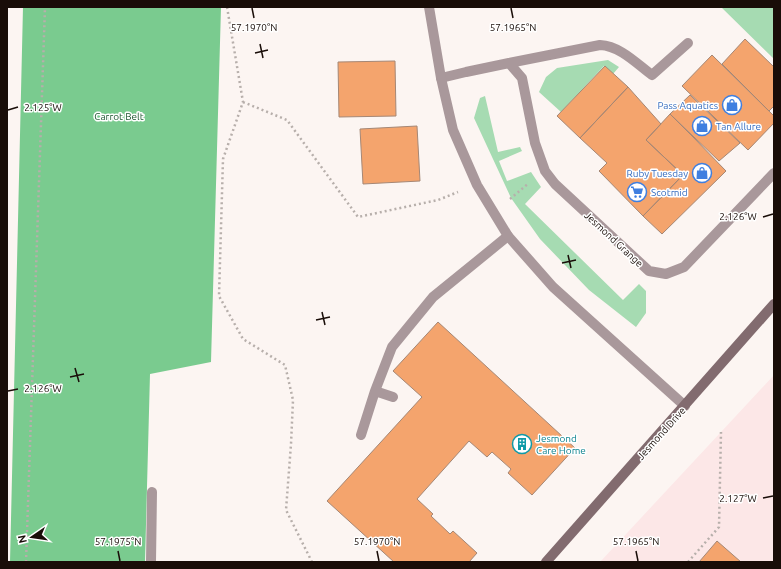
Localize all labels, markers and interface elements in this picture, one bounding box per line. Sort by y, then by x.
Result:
text: 57.1970°N [231,22,277,33]
text: 57.1965°N [490,22,536,33]
shop icon: Pass Aquatics [721,94,743,116]
place label: Pass Aquatics [657,100,718,111]
text: 2.125°W [24,102,62,113]
park label: Carrot Belt [94,111,144,122]
shop icon: Tan Allure [691,115,713,137]
place label: Tan Allure [716,121,761,132]
shop icon: Ruby Tuesday [691,162,713,184]
place label: Ruby Tuesday [626,168,688,179]
supermarket icon: Scotmid [626,181,648,203]
place label: Scotmid [651,187,688,198]
street label: Jesmond Grange [582,210,645,269]
text: 2.126°W [719,211,757,222]
text: 2.126°W [24,383,62,394]
street label: Jesmond Drive [635,405,688,462]
building icon: Jesmond Care Home [511,433,533,455]
place label: Jesmond Care Home [536,433,586,456]
text: 2.127°W [719,493,757,504]
north arrow [12,517,52,557]
text: N [15,534,29,545]
text: 57.1975°N [95,536,141,547]
text: 57.1970°N [354,536,400,547]
text: 57.1965°N [613,536,659,547]

